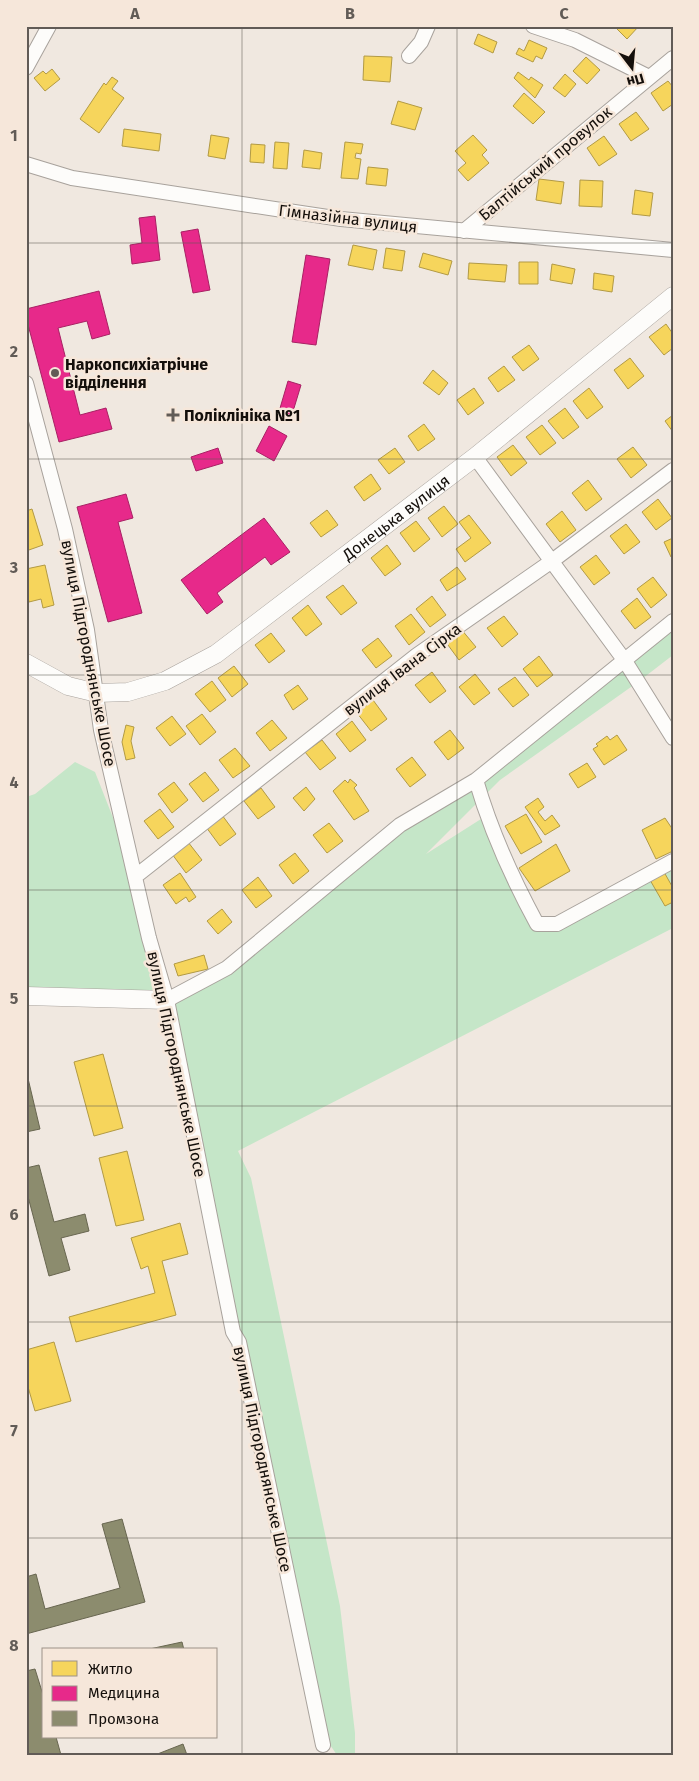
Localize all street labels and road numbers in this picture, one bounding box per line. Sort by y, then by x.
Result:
street label: Балтійський провулок [475,102,616,225]
street label: Гімназійна вулиця [277,201,418,236]
street label: Донецька вулиця [338,471,453,565]
street label: вулиця Підгороднянське Шосе [57,538,120,768]
street label: вулиця Івана Сірка [340,619,465,720]
street label: вулиця Підгороднянське Шосе [143,949,210,1179]
street label: вулиця Підгороднянське Шосе [229,1344,296,1574]

